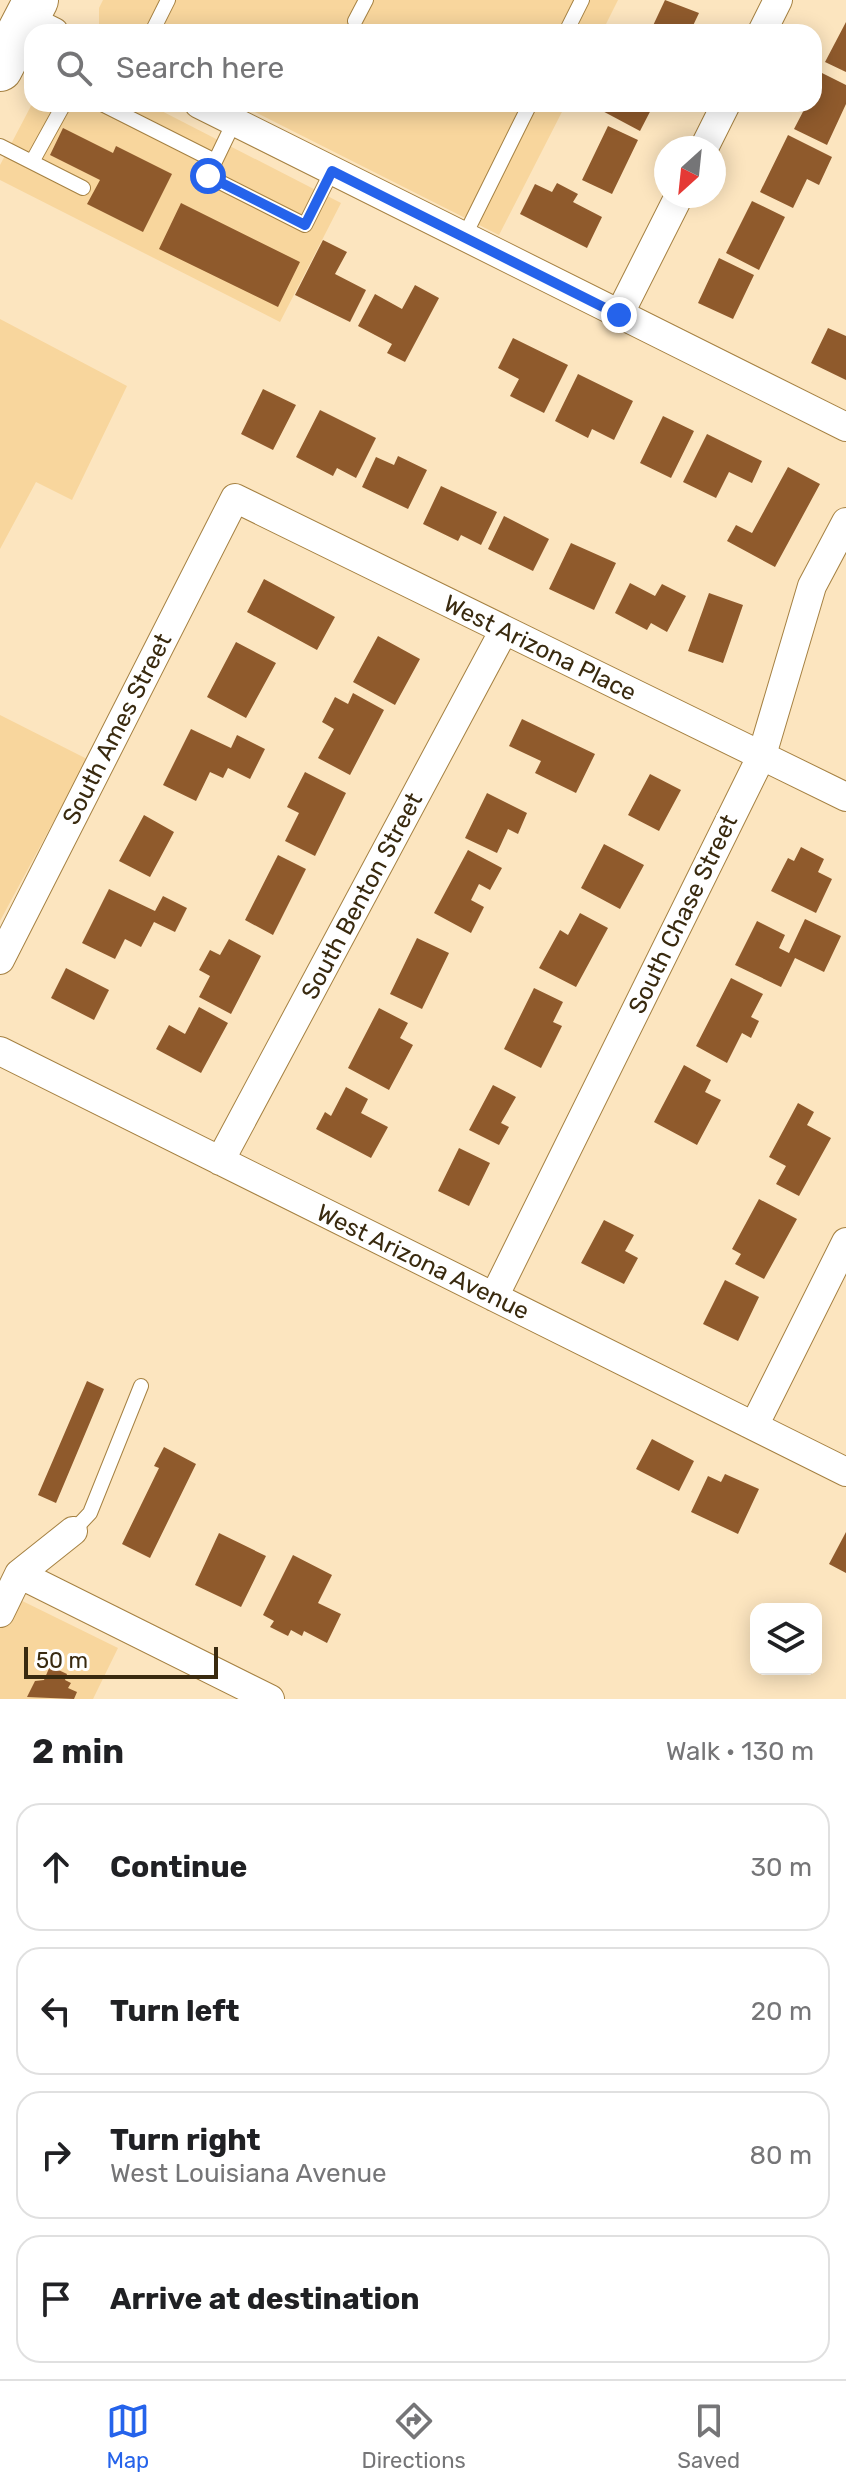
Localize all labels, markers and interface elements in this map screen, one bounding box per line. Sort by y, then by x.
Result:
search box [24,24,822,112]
icon: search [52,46,96,90]
text: Search here [116,50,284,86]
north arrow [654,136,726,208]
route start [190,158,226,194]
route end [601,297,637,333]
street label: West Arizona Place [439,589,641,707]
street label: South Ames Street [57,629,177,829]
street label: South Benton Street [296,788,428,1004]
street label: South Chase Street [623,810,743,1018]
street label: West Arizona Avenue [312,1198,534,1326]
map controls [750,1603,822,1675]
button: layers [750,1603,822,1675]
scale bar [24,1643,218,1679]
text: 50 m [36,1647,88,1674]
text: 2 min [32,1731,124,1772]
text: Walk · 130 m [666,1736,814,1767]
icon: ahead [34,1845,78,1889]
text: Continue [110,1849,247,1885]
text: 30 m [750,1852,812,1883]
icon: left [34,1989,78,2033]
text: Turn left [110,1993,240,2029]
text: 20 m [751,1996,812,2027]
text: Turn right [110,2122,261,2158]
icon: right [34,2133,78,2177]
text: 80 m [749,2140,812,2171]
text: West Louisiana Avenue [110,2158,387,2189]
icon: arrive [34,2277,78,2321]
text: Arrive at destination [110,2281,420,2317]
tab: Map [106,2399,150,2474]
tab: Directions [361,2399,466,2474]
tab: Saved [677,2399,740,2474]

